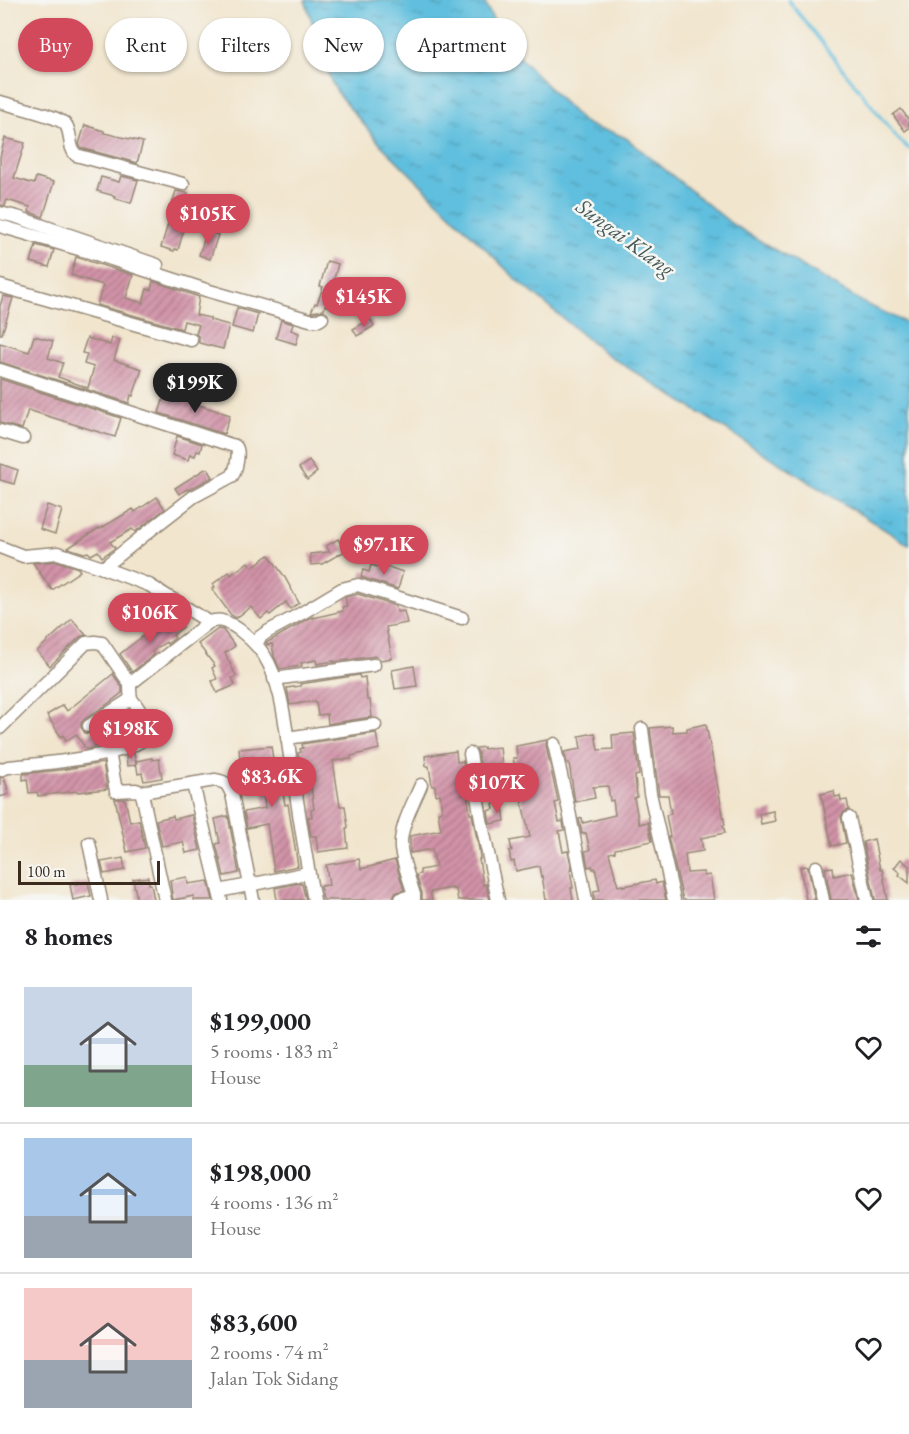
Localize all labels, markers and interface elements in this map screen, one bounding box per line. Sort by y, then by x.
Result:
chip: Buy [18,18,93,72]
chip: Rent [105,18,187,72]
chip: Filters [199,18,291,72]
chip: New [303,18,384,72]
chip: Apartment [396,18,527,72]
water label: Sungai Klang [570,191,682,284]
pin: $105K [166,194,250,245]
text: $105K [180,200,236,226]
pin: $145K [322,277,406,328]
text: $145K [336,283,392,309]
pin: $199K [153,363,237,414]
text: $199K [167,369,223,395]
pin: $97.1K [335,525,433,576]
text: $97.1K [353,531,415,557]
pin: $106K [108,593,192,644]
text: $106K [122,599,178,625]
pin: $198K [89,709,173,760]
text: $198K [103,715,159,741]
pin: $83.6K [223,757,321,808]
text: $83.6K [241,763,303,789]
pin: $107K [455,763,539,814]
text: $107K [469,769,525,795]
scale bar [18,858,160,886]
text: 100 m [27,861,66,882]
text: 8 homes [24,919,113,953]
icon: filters [852,920,885,953]
text: $199,000 [210,1004,311,1038]
icon: home [72,1011,144,1083]
icon: heart [852,1031,885,1064]
text: 5 rooms · 183 m² [210,1038,338,1064]
text: House [210,1064,261,1090]
text: $198,000 [210,1155,311,1189]
icon: home [72,1162,144,1234]
icon: heart [852,1182,885,1215]
text: 4 rooms · 136 m² [210,1189,338,1215]
text: House [210,1215,261,1241]
text: $83,600 [210,1305,297,1339]
icon: home [72,1312,144,1384]
icon: heart [852,1332,885,1365]
text: 2 rooms · 74 m² [210,1339,329,1365]
text: Jalan Tok Sidang [210,1365,338,1391]

